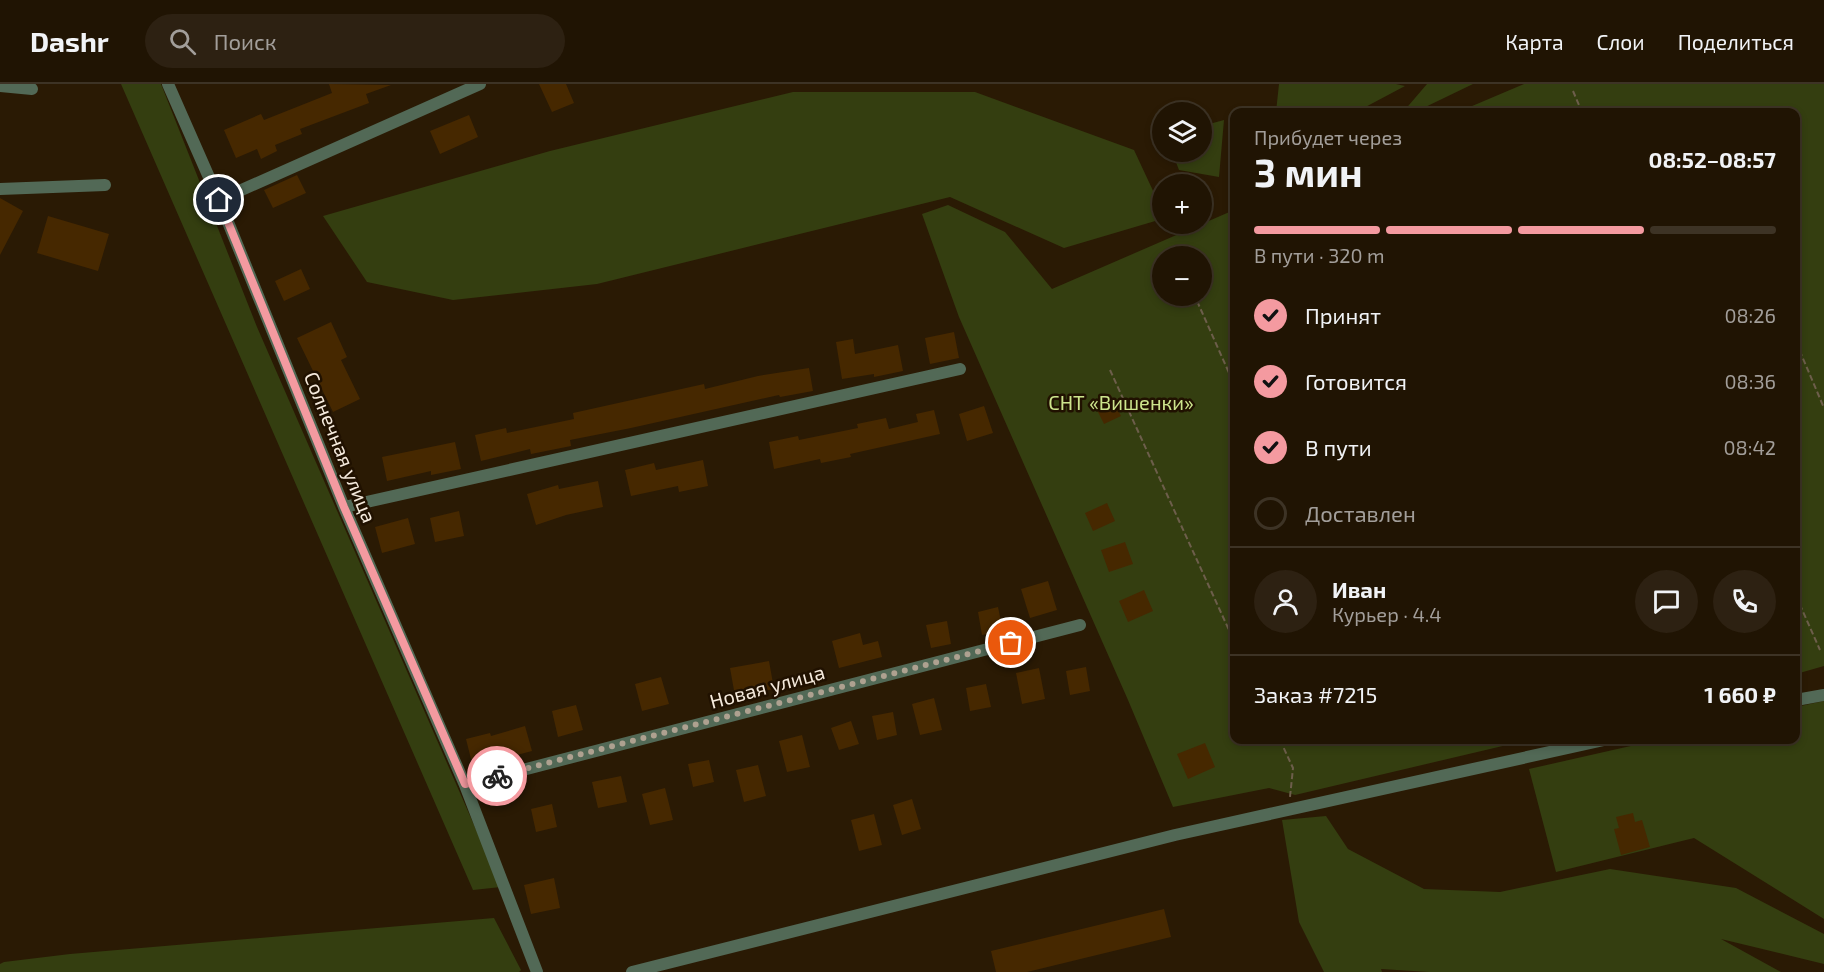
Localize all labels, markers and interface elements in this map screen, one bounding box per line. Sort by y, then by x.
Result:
search box [145,14,565,68]
text: Dashr [30,24,109,58]
icon: search [166,25,199,58]
text: Поиск [214,28,277,54]
text: Карта [1505,29,1564,54]
text: Слои [1597,29,1645,54]
text: Поделиться [1678,29,1794,54]
map controls [1152,102,1212,306]
button: layers [1152,102,1212,162]
text: Прибудет через [1254,125,1402,149]
text: 08:52–08:57 [1649,146,1776,172]
text: 3 мин [1254,148,1363,195]
pin [193,174,244,225]
button: + [1152,174,1212,234]
icon: home [202,183,235,216]
text: В пути · 320 m [1254,243,1385,267]
button: − [1152,246,1212,306]
icon: check [1254,299,1287,332]
text: Принят [1305,302,1381,328]
text: 08:26 [1724,303,1776,327]
icon: check [1254,365,1287,398]
street label: Солнечная улица [299,368,382,526]
text: Готовится [1305,368,1407,394]
text: 08:36 [1725,369,1776,393]
park label: СНТ «Вишенки» [1048,390,1194,414]
icon: check [1254,431,1287,464]
text: В пути [1305,434,1372,460]
text: 08:42 [1724,435,1776,459]
text: Доставлен [1305,500,1416,526]
button: person [1254,570,1317,633]
button: chat [1635,570,1698,633]
button: phone [1713,570,1776,633]
text: Иван [1332,576,1386,602]
text: Курьер · 4.4 [1332,602,1441,626]
pin [985,617,1036,668]
icon: bag [994,626,1027,659]
street label: Новая улица [707,659,827,714]
text: Заказ #7215 [1254,681,1377,707]
text: 1 660 ₽ [1704,681,1776,707]
courier [467,746,527,806]
icon: bike [481,760,514,793]

